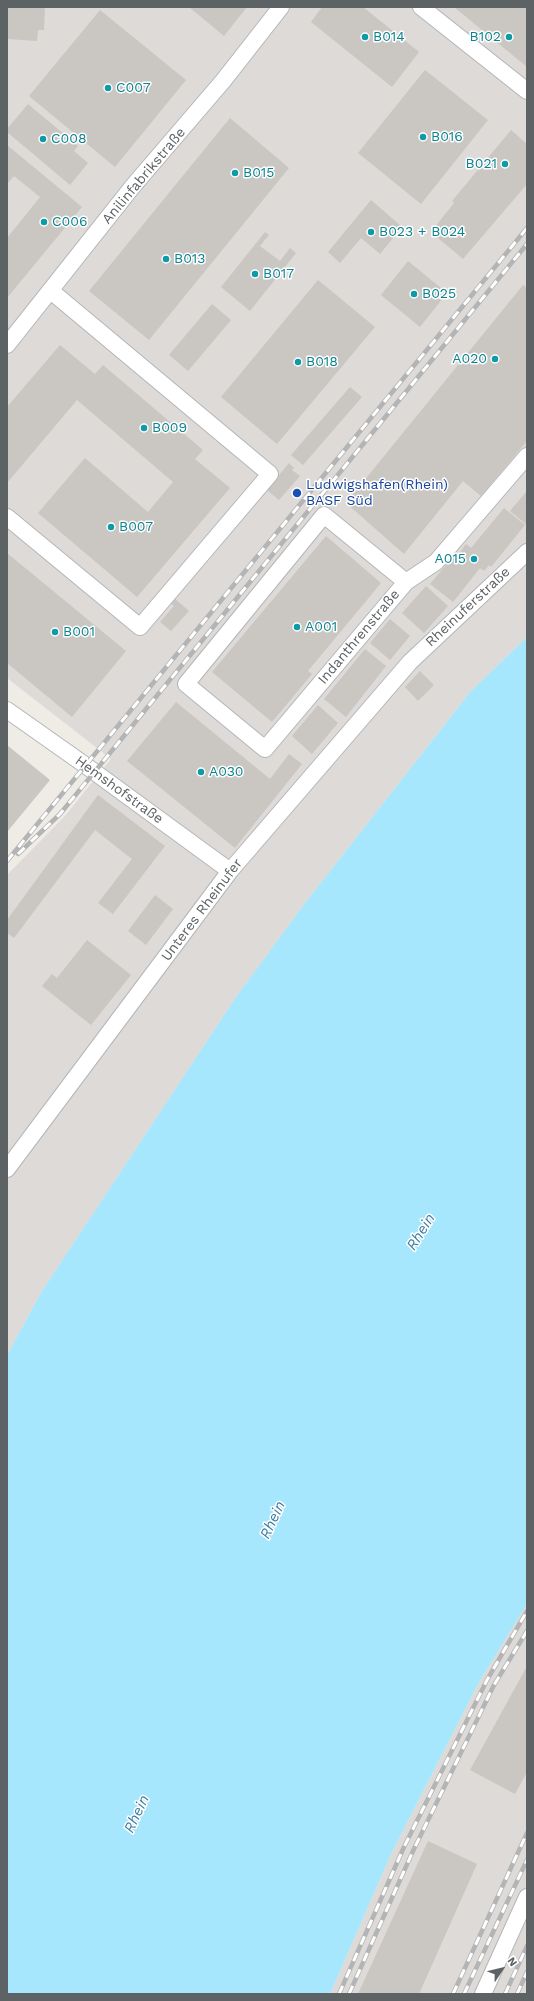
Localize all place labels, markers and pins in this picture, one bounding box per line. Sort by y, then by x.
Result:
place label: B014 [373,29,405,45]
place label: B102 [470,29,501,45]
marker: B014 [360,32,370,42]
marker: B102 [504,32,514,42]
place label: C007 [116,80,151,96]
marker: C007 [103,83,113,93]
place label: B016 [431,129,463,145]
place label: C008 [51,131,87,147]
marker: B016 [418,132,428,142]
marker: C008 [38,134,48,144]
place label: B021 [466,156,497,172]
marker: B021 [500,159,510,169]
place label: B015 [243,165,274,181]
marker: B015 [230,168,240,178]
place label: C006 [52,214,88,230]
marker: C006 [39,217,49,227]
place label: B023 + B024 [379,224,465,240]
marker: B023 + B024 [366,227,376,237]
place label: B013 [174,251,205,267]
marker: B013 [161,254,171,264]
place label: B017 [263,266,294,282]
marker: B017 [250,269,260,279]
place label: B025 [422,286,456,302]
marker: B025 [409,289,419,299]
place label: A020 [452,351,487,367]
place label: B018 [306,354,338,370]
marker: A020 [490,354,500,364]
marker: B018 [293,357,303,367]
place label: B009 [152,420,187,436]
marker: B009 [139,423,149,433]
place label: Ludwigshafen(Rhein) BASF Süd [306,477,448,510]
marker: Ludwigshafen(Rhein) BASF Süd [291,487,303,499]
place label: B007 [119,519,153,535]
marker: B007 [106,522,116,532]
place label: A015 [434,551,466,567]
marker: A015 [469,554,479,564]
place label: A001 [305,619,337,635]
marker: A001 [292,622,302,632]
place label: B001 [63,624,95,640]
marker: B001 [50,627,60,637]
place label: A030 [209,764,244,780]
marker: A030 [196,767,206,777]

